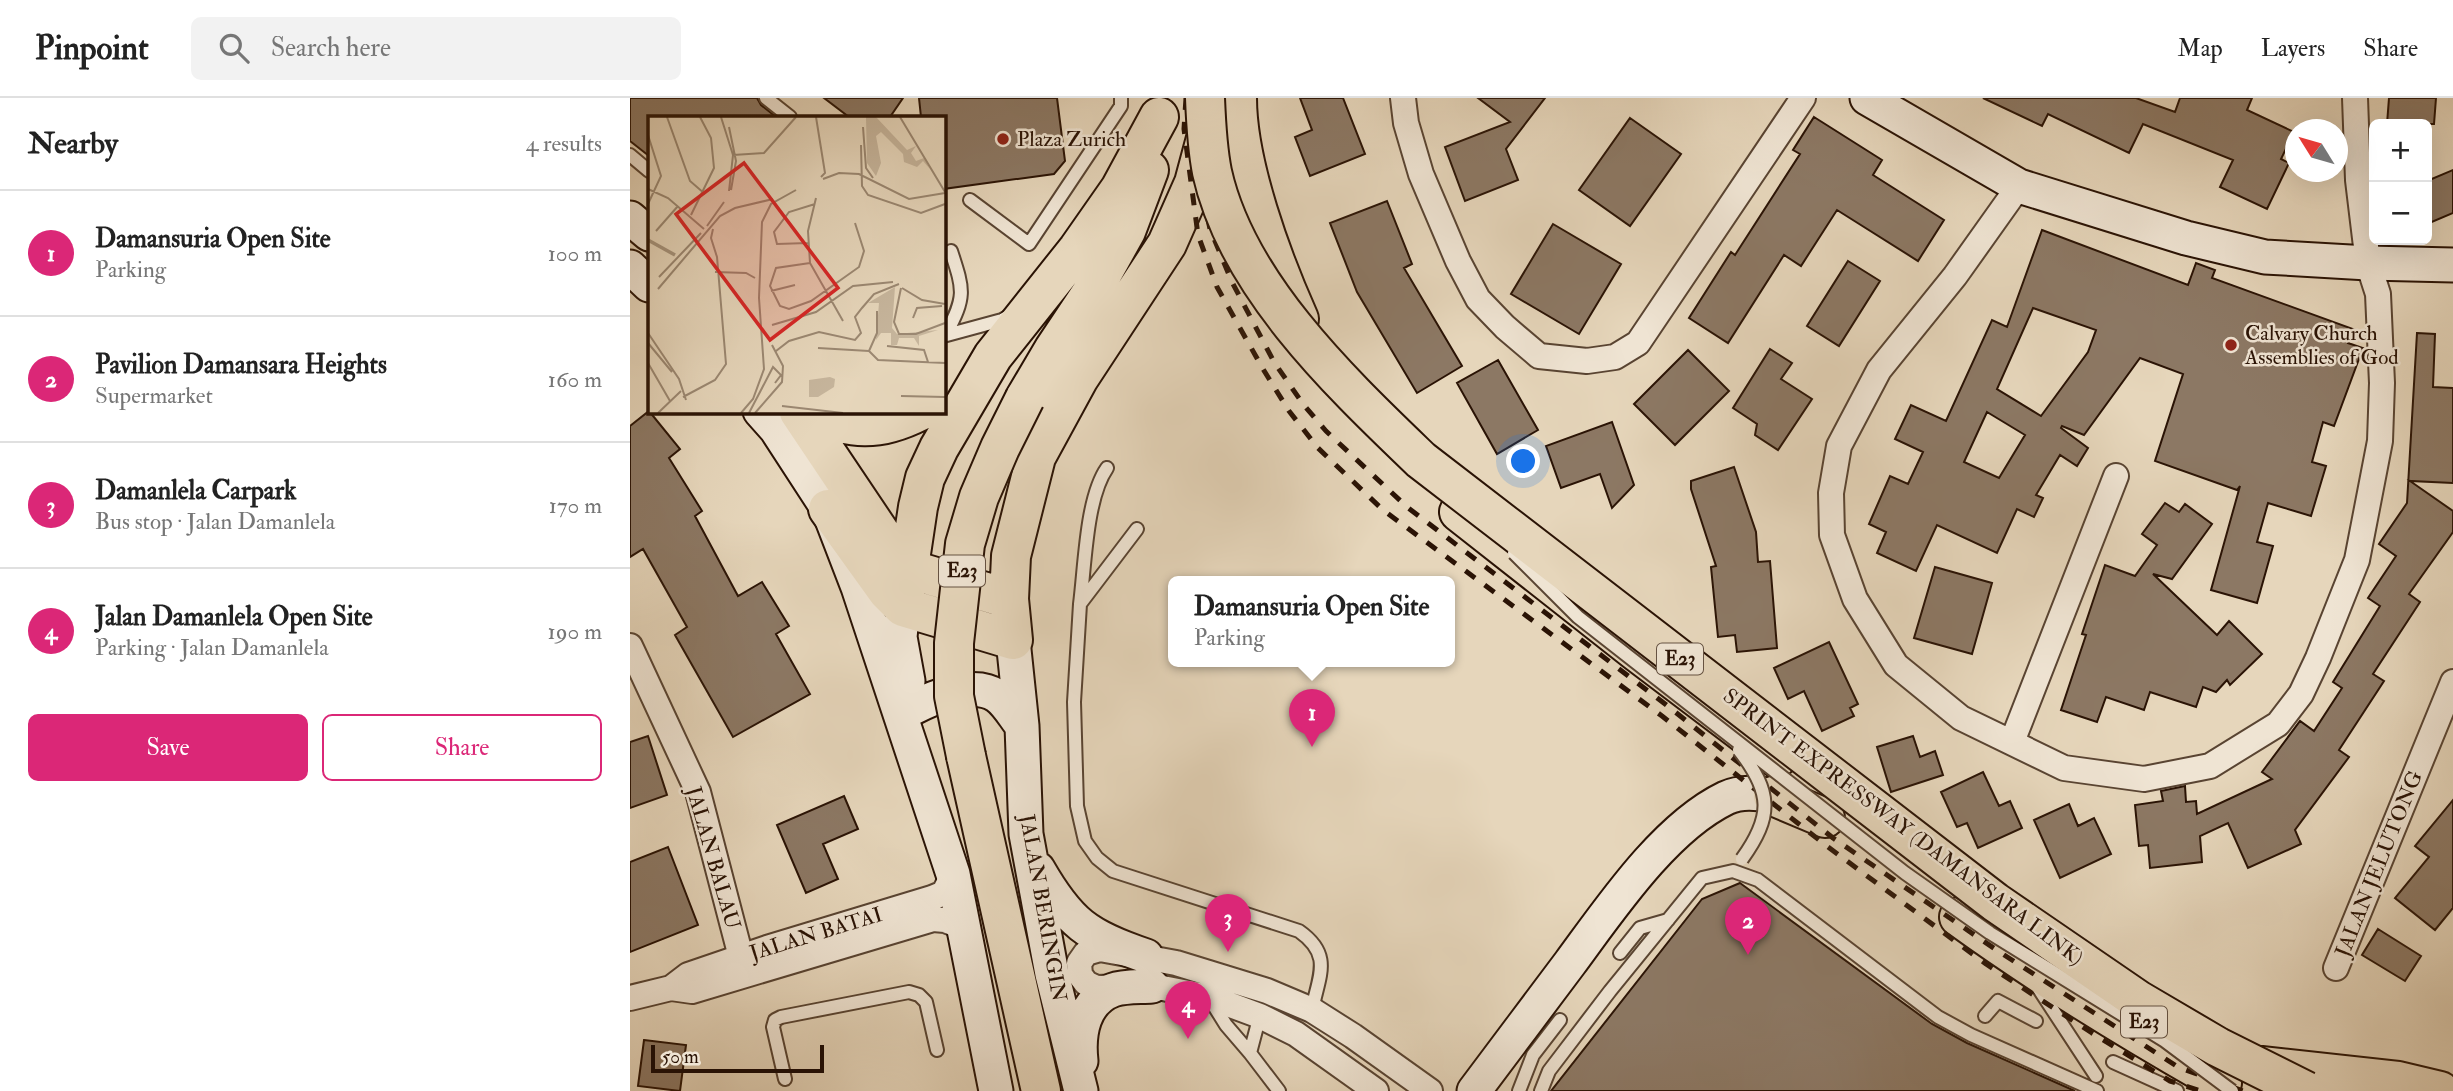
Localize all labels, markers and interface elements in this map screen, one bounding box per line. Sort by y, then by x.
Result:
search box [191,17,681,80]
text: Pinpoint [35,28,149,69]
icon: search [215,29,253,67]
text: Search here [271,32,391,64]
text: Map [2178,33,2223,64]
text: Layers [2261,33,2325,64]
text: Share [2363,33,2418,64]
inset map [648,116,945,413]
north arrow [2285,119,2348,182]
map controls [2369,119,2432,245]
button: + [2369,119,2432,182]
text: Nearby [28,125,118,162]
place label: Plaza Zurich [1017,126,1126,153]
text: 4 results [526,129,602,158]
marker: Plaza Zurich [995,131,1011,147]
button: − [2369,182,2432,245]
text: Damansuria Open Site [95,223,331,255]
text: 1 [47,239,55,268]
text: 100 m [548,239,602,268]
text: Parking [95,255,166,284]
place label: Calvary Church Assemblies of God [2244,320,2399,371]
marker: Calvary Church Assemblies of God [2223,337,2239,353]
text: Pavilion Damansara Heights [95,349,387,381]
text: 2 [45,365,57,394]
text: 160 m [548,365,602,394]
text: Supermarket [95,381,213,410]
your location [1506,444,1540,478]
text: Damanlela Carpark [95,475,297,507]
text: 3 [47,491,55,520]
text: 170 m [549,491,602,520]
text: Bus stop · Jalan Damanlela [95,507,335,536]
road number: E23 [939,556,985,586]
popup [1168,576,1455,667]
text: Damansuria Open Site [1194,591,1429,623]
text: Jalan Damanlela Open Site [95,601,373,633]
text: 4 [45,617,57,646]
text: 190 m [548,617,602,646]
text: Parking [1194,623,1265,652]
text: Parking · Jalan Damanlela [95,633,329,662]
road number: E23 [1657,644,1703,674]
street label: SPRINT EXPRESSWAY (DAMANSARA LINK) [1717,683,2089,971]
pin: 1 [1289,689,1335,747]
button: Save [28,714,308,781]
button: Share [322,714,602,781]
street label: JALAN JELUTONG [2329,767,2429,962]
street label: JALAN BALAU [679,783,746,933]
street label: JALAN BERINGIN [1013,811,1073,1004]
pin: 3 [1205,894,1251,952]
pin: 2 [1725,897,1771,955]
street label: JALAN BATAI [746,901,886,967]
pin: 4 [1165,981,1211,1039]
road number: E23 [2121,1006,2167,1038]
scale bar [651,1042,824,1074]
text: 50 m [662,1045,699,1069]

